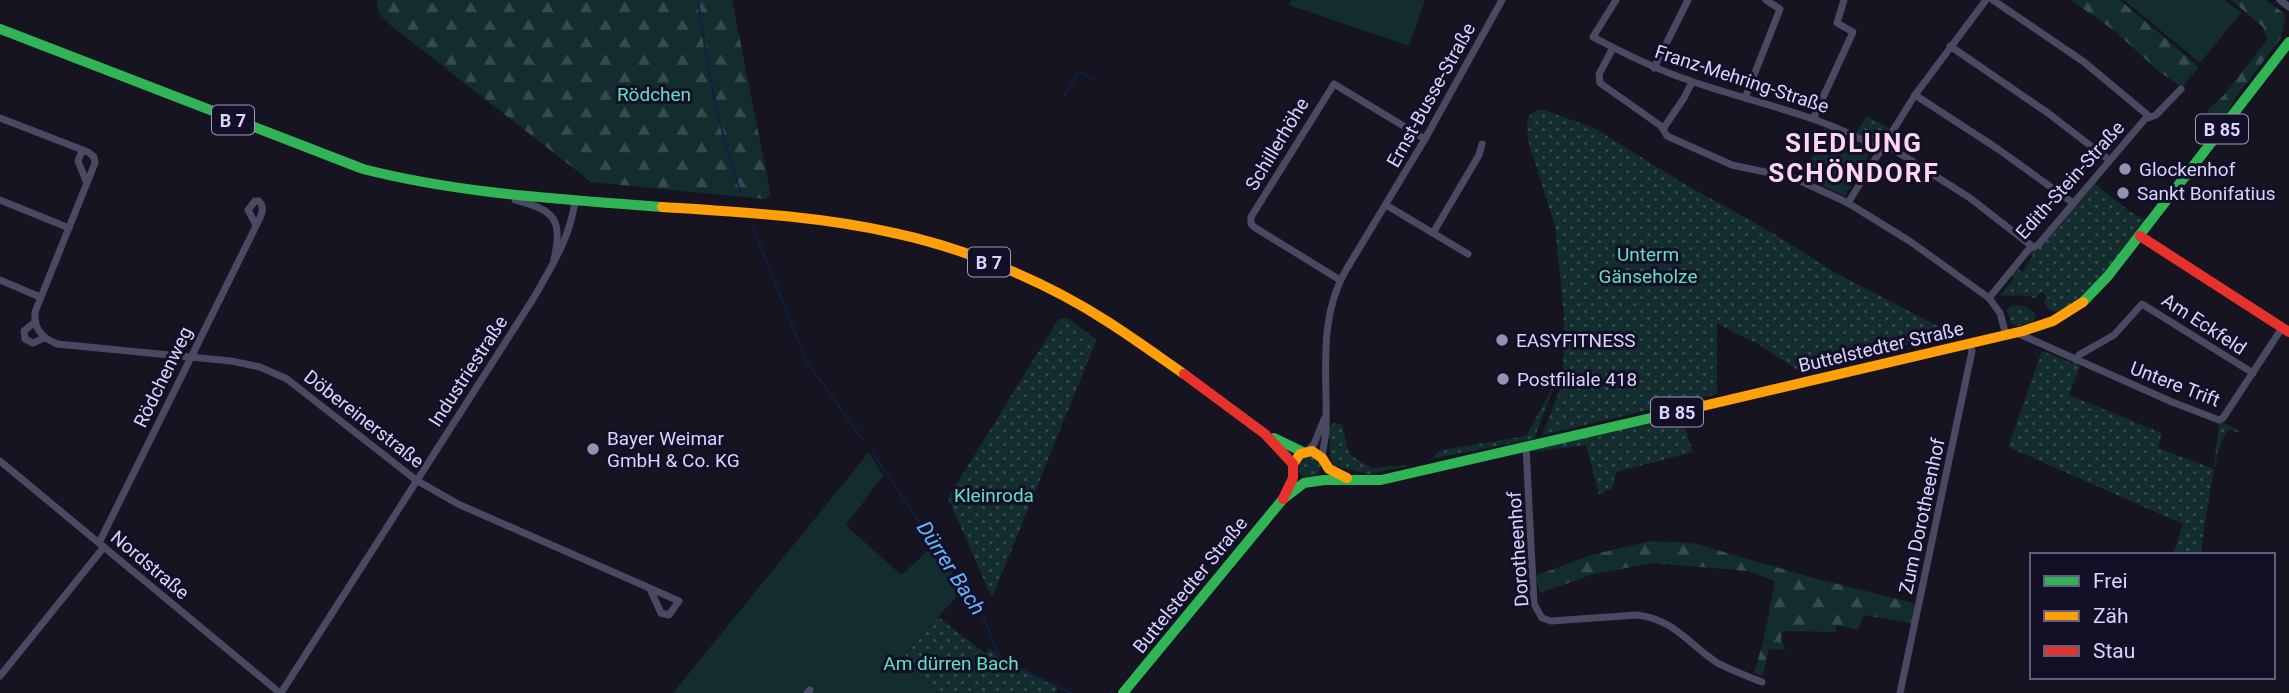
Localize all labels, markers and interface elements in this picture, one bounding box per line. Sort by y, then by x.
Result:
street label: Ernst-Busse-Straße [1382,19,1480,171]
street label: Franz-Mehring-Straße [1652,40,1832,118]
park label: Rödchen [617,83,691,106]
street label: Schillerhöhe [1240,94,1314,194]
road number: B 7 [212,106,254,134]
road number: B 85 [2196,114,2248,144]
street label: Edith-Stein-Straße [2011,116,2129,244]
district label: SIEDLUNG SCHÖNDORF [1768,128,1940,188]
place label: Glockenhof [2139,158,2236,181]
marker: Glockenhof [2117,161,2133,177]
place label: Sankt Bonifatius [2137,182,2276,205]
marker: Sankt Bonifatius [2115,185,2131,201]
park label: Unterm Gänseholze [1599,243,1697,288]
road number: B 7 [968,248,1010,276]
street label: Am Eckfeld [2158,288,2250,360]
street label: Industriestraße [424,311,512,431]
street label: Buttelstedter Straße [1796,317,1966,377]
street label: Rödchenweg [129,323,197,431]
place label: EASYFITNESS [1516,329,1636,352]
marker: EASYFITNESS [1494,332,1510,348]
street label: Untere Trift [2127,356,2223,412]
street label: Döbereinerstraße [299,365,429,473]
place label: Postfiliale 418 [1517,368,1637,391]
marker: Postfiliale 418 [1495,371,1511,387]
road number: B 85 [1651,398,1703,426]
place label: Bayer Weimar GmbH & Co. KG [607,427,740,472]
street label: Zum Dorotheenhof [1894,436,1950,596]
marker: Bayer Weimar GmbH & Co. KG [585,441,601,457]
park label: Kleinroda [954,484,1034,507]
street label: Dorotheenhof [1502,490,1534,607]
street label: Buttelstedter Straße [1128,512,1252,658]
water label: Dürrer Bach [912,517,990,619]
street label: Nordstraße [106,526,194,604]
legend [2030,553,2275,679]
text: Frei [2093,569,2128,593]
text: Zäh [2093,604,2129,628]
text: Stau [2093,639,2135,663]
park label: Am dürren Bach [883,652,1019,675]

